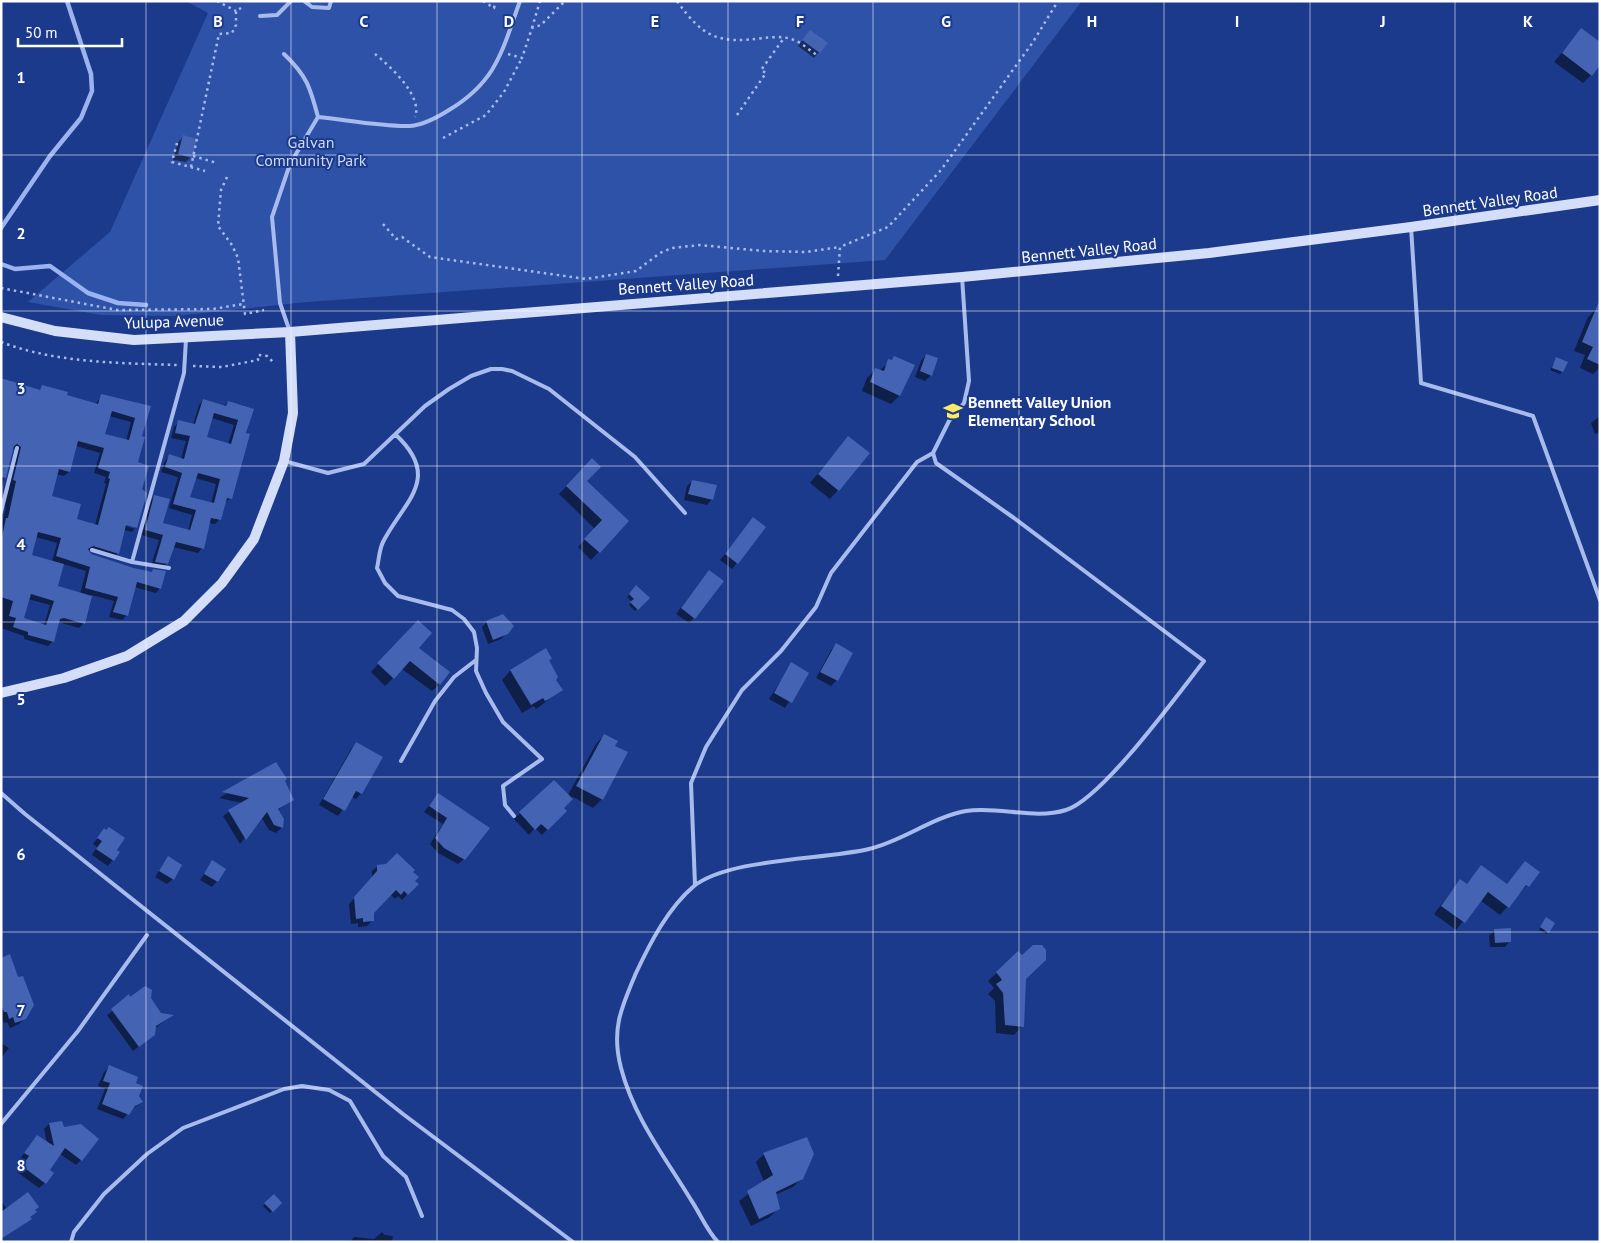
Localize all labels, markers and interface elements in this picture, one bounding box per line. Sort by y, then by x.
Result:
text: B [213,11,223,31]
text: C [360,11,369,31]
text: D [504,11,514,31]
text: E [651,11,659,31]
text: F [796,11,804,31]
text: G [941,11,951,31]
text: H [1087,11,1097,31]
text: I [1235,11,1239,31]
text: J [1379,11,1386,31]
text: K [1523,11,1533,31]
scale bar [18,15,121,47]
text: 50 m [25,23,58,42]
text: 1 [16,67,26,87]
park label: Galvan Community Park [256,132,367,170]
street label: Bennett Valley Road [1421,182,1559,220]
text: 2 [16,223,26,243]
street label: Bennett Valley Road [1020,233,1158,267]
street label: Bennett Valley Road [617,269,755,299]
street label: Yulupa Avenue [124,309,224,333]
text: 3 [16,378,26,398]
place label: Bennett Valley Union Elementary School [968,392,1111,430]
school or university icon: Bennett Valley Union Elementary School [942,400,964,422]
text: 4 [16,534,26,554]
text: 5 [16,689,26,709]
text: 6 [16,844,26,864]
text: 7 [16,1000,26,1020]
text: 8 [16,1155,26,1175]

